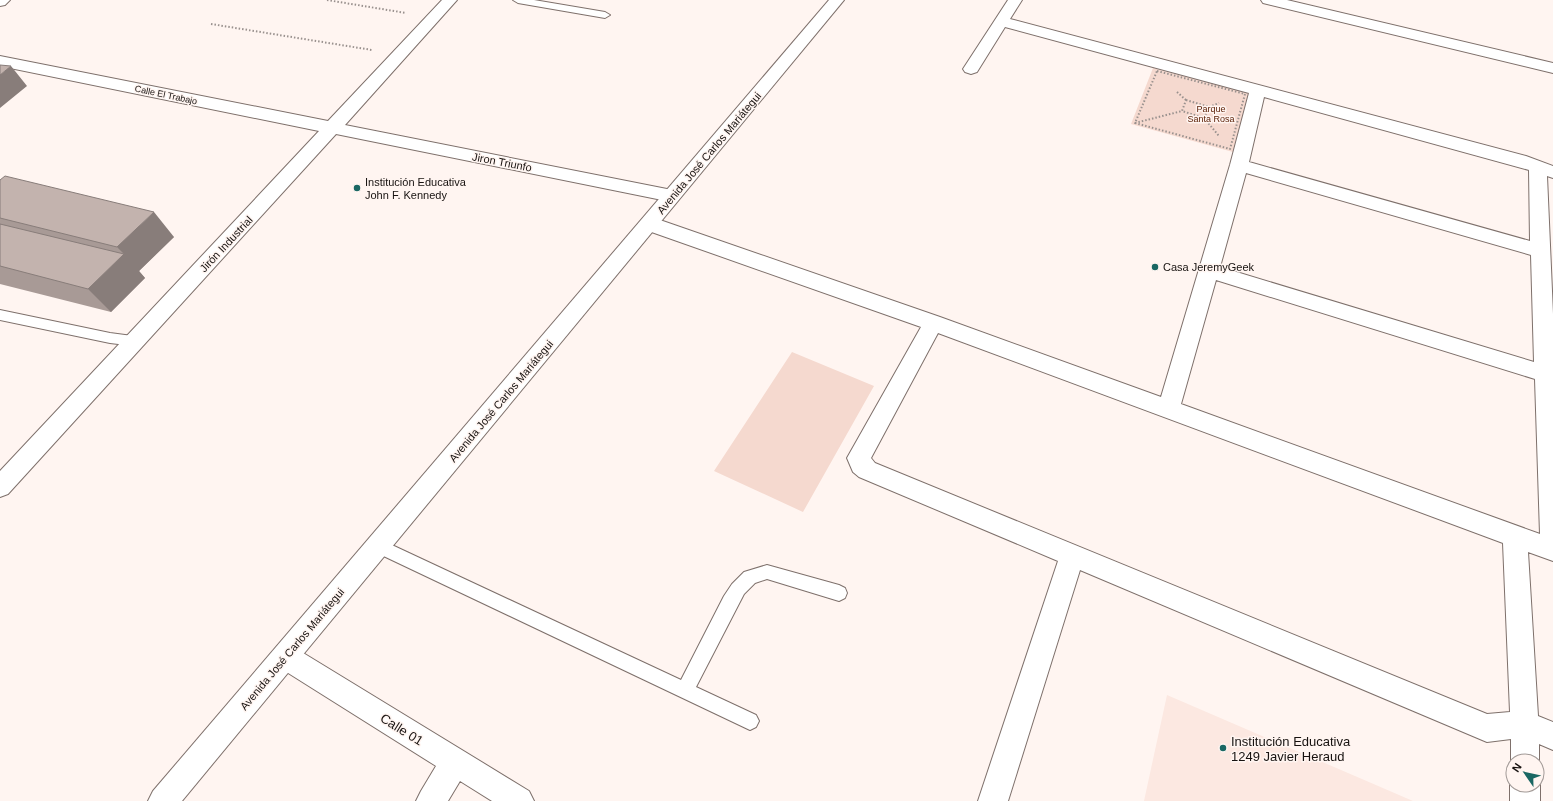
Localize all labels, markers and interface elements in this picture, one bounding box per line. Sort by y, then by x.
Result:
street label: Calle El Trabajo [134,84,198,106]
street label: Avenida José Carlos Mariátegui [655,90,763,216]
park label: Parque Santa Rosa [1187,104,1235,124]
street label: Jiron Triunfo [471,150,533,174]
place label: Institución Educativa John F. Kennedy [365,176,467,201]
marker: Institución Educativa John F. Kennedy [352,183,362,193]
street label: Jirón Industrial [197,214,255,274]
place label: Casa JeremyGeek [1163,261,1255,273]
marker: Casa JeremyGeek [1150,262,1160,272]
street label: Avenida José Carlos Mariátegui [447,338,555,464]
street label: Avenida José Carlos Mariátegui [238,586,346,712]
street label: Calle 01 [378,710,426,748]
place label: Institución Educativa 1249 Javier Heraud [1231,734,1351,764]
marker: Institución Educativa 1249 Javier Heraud [1218,743,1228,753]
north arrow [1505,753,1545,793]
text: N [1510,761,1524,774]

